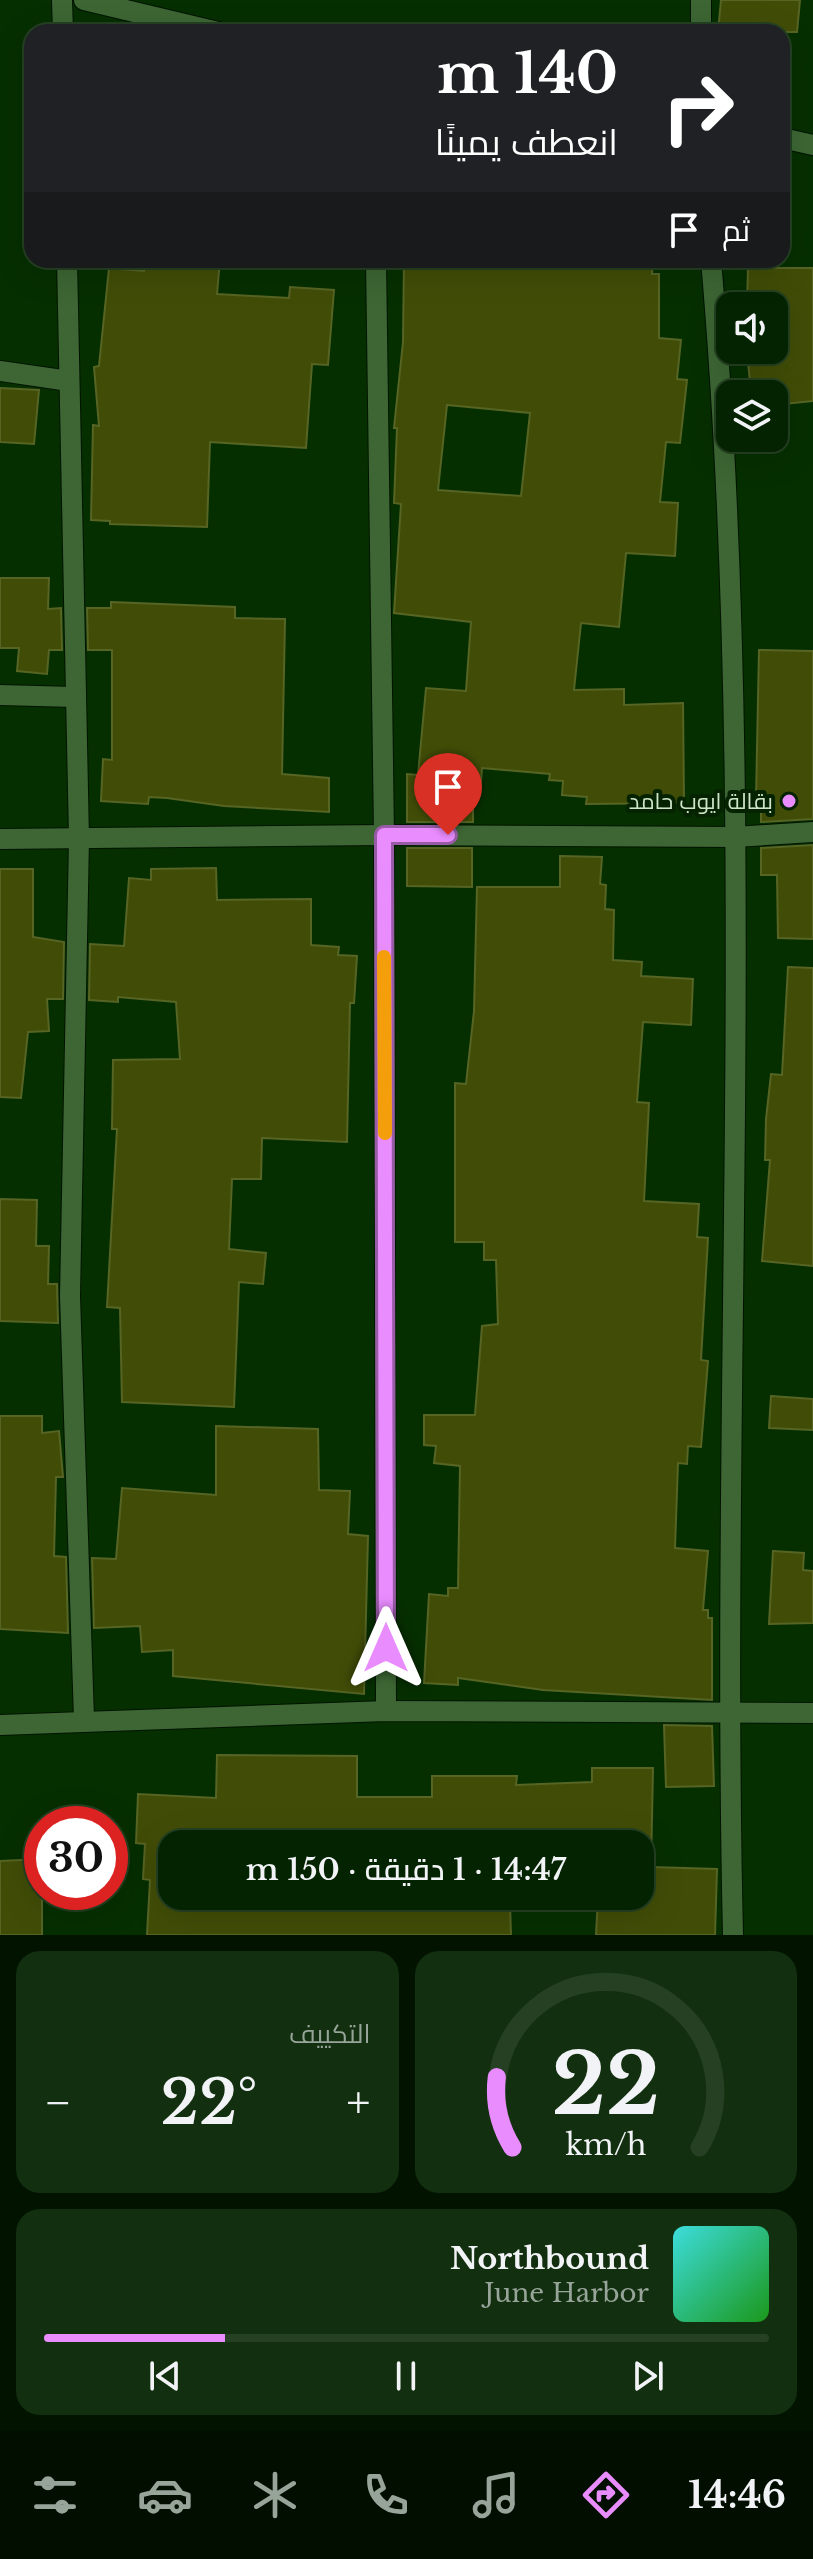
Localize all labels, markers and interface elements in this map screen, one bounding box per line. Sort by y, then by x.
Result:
text: 140 m [437,39,618,108]
icon: right [646,56,750,160]
text: انعطف يمينًا [435,120,618,165]
icon: arrive [662,208,706,252]
text: ثم [722,212,750,249]
map controls [716,292,788,452]
button: sound [716,292,788,364]
button: layers [716,380,788,452]
pin [414,753,482,835]
icon: arrive [426,765,470,809]
place label: بقالة ايوب حامد [629,788,773,815]
marker: بقالة ايوب حامد [780,792,798,810]
position arrow [344,1606,428,1690]
speed limit sign: 30 [24,1806,128,1910]
text: 14:47 · 1 دقيقة · 150 m [246,1851,566,1888]
text: التكييف [289,2018,371,2050]
text: 22 [552,2033,660,2136]
text: 22° [161,2066,258,2140]
text: − [44,2075,72,2130]
text: + [346,2075,370,2130]
text: km/h [565,2127,646,2163]
text: Northbound [450,2240,649,2277]
text: June Harbor [484,2277,649,2309]
icon: previous [143,2354,187,2398]
icon: pause [384,2354,428,2398]
icon: next [626,2354,670,2398]
icon: filters [27,2467,83,2523]
icon: car [137,2467,193,2523]
icon: climate [247,2467,303,2523]
icon: phone [358,2467,414,2523]
icon: music [468,2467,524,2523]
icon: directions [578,2467,634,2523]
text: 14:46 [688,2473,786,2518]

